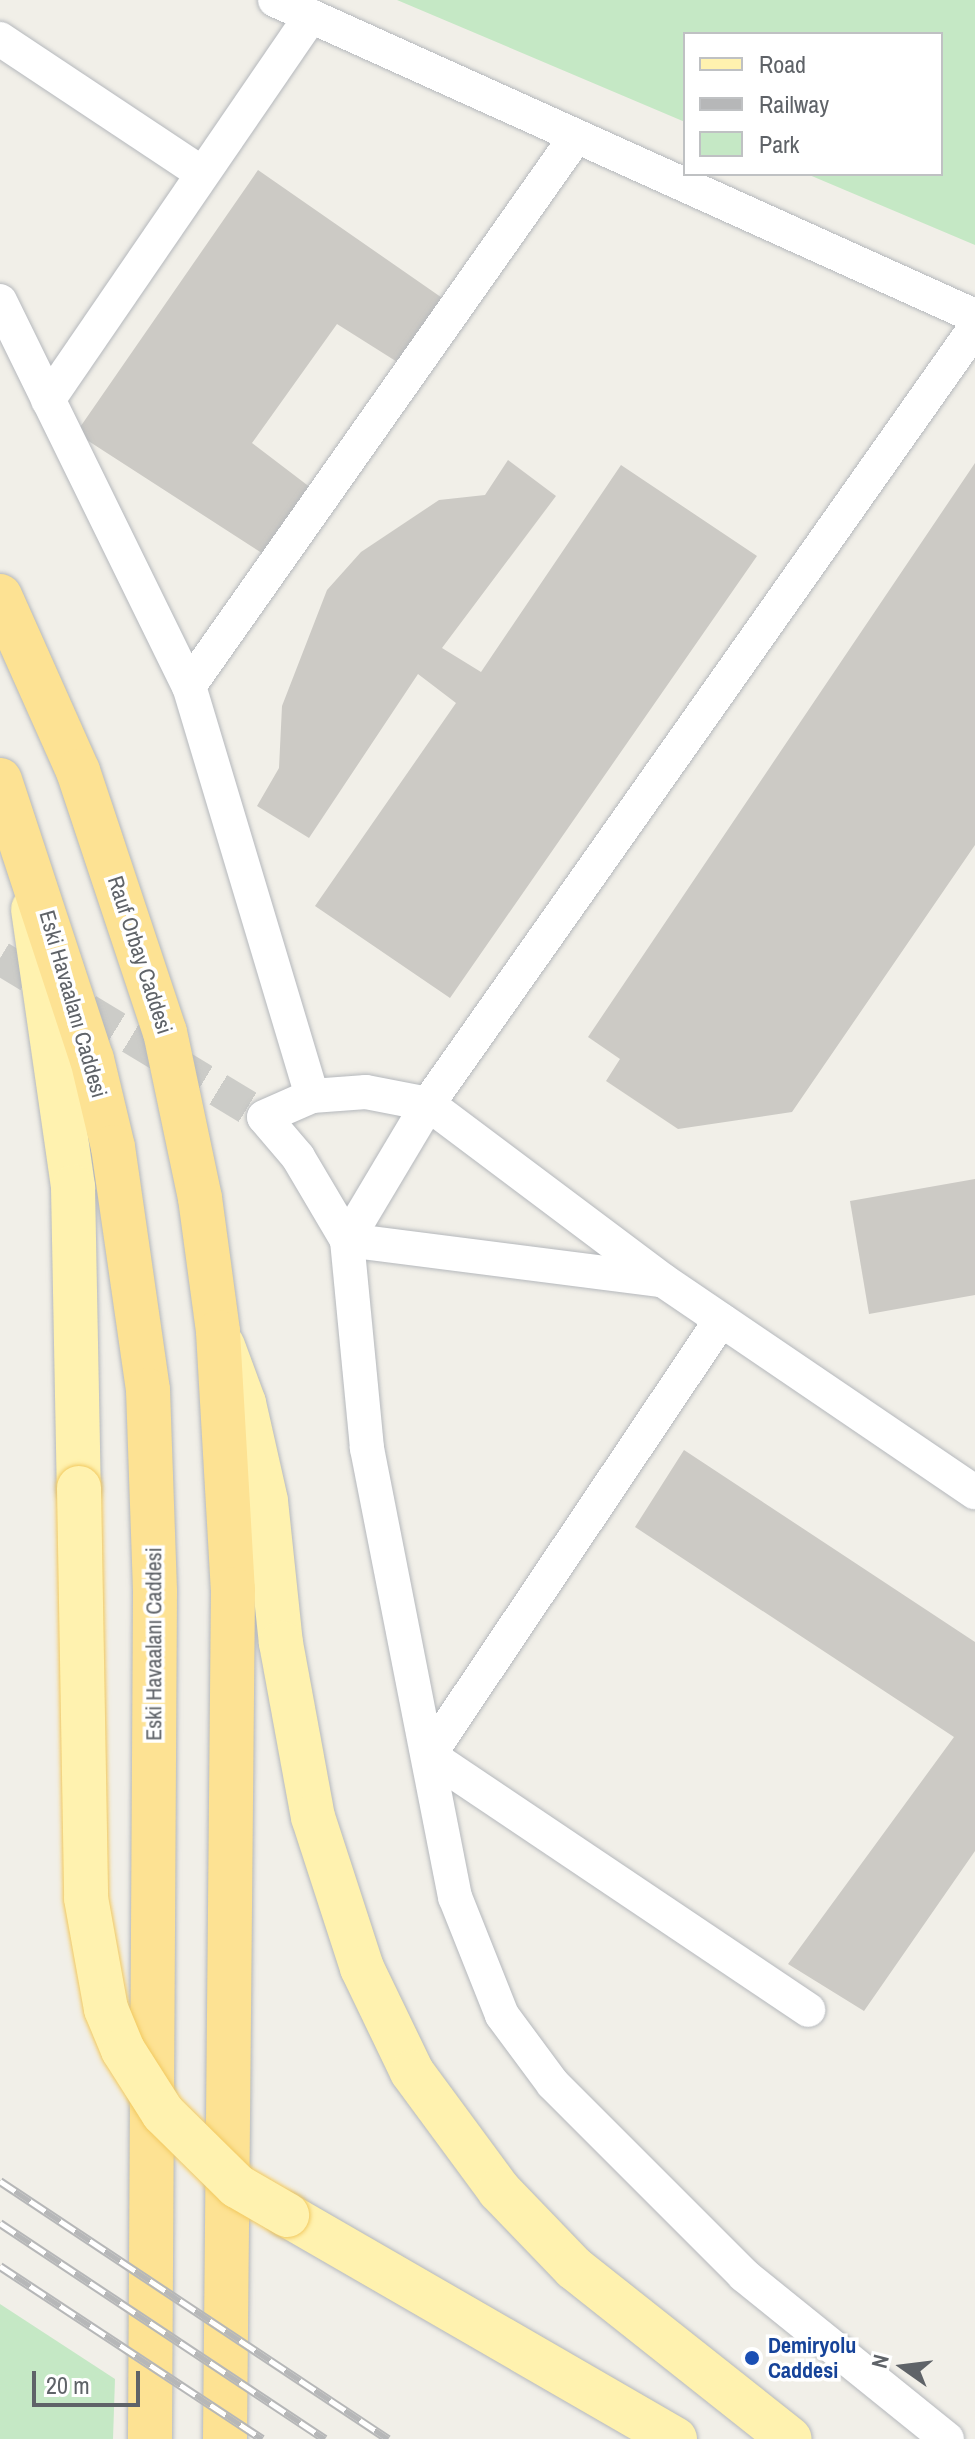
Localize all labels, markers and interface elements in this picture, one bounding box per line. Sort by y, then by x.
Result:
legend [683,32,943,176]
text: Road [759,48,806,80]
text: Railway [759,88,829,120]
text: Park [759,128,799,160]
street label: Rauf Orbay Caddesi [102,873,178,1037]
street label: Eski Havaalanı Caddesi [34,907,112,1101]
street label: Eski Havaalanı Caddesi [141,1547,167,1741]
north arrow [863,2327,943,2407]
place label: Demiryolu Caddesi [768,2332,856,2384]
marker: Demiryolu Caddesi [743,2349,761,2367]
text: N [864,2351,896,2371]
scale bar [36,2355,144,2405]
text: 20 m [46,2369,90,2401]

